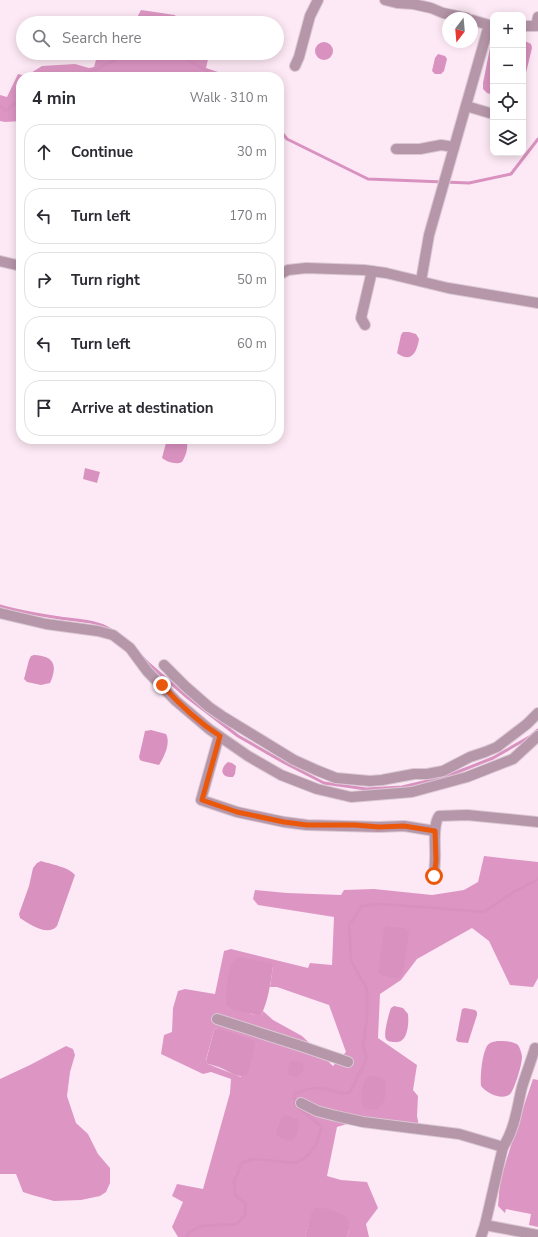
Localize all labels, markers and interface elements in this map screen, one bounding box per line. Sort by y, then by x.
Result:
north arrow [442,12,478,48]
map controls [490,12,526,156]
button: + [490,12,526,48]
search box [16,16,284,60]
icon: search [30,27,52,49]
text: Search here [62,28,142,48]
button: − [490,48,526,84]
button: locate [490,84,526,120]
text: 4 min [32,87,76,110]
text: Walk · 310 m [190,89,268,107]
button: layers [490,120,526,156]
icon: ahead [33,141,55,163]
text: Continue [71,142,133,162]
text: 30 m [237,143,267,161]
icon: left [33,205,55,227]
text: Turn left [71,206,130,226]
text: 170 m [229,207,267,225]
icon: right [33,269,55,291]
text: Turn right [71,270,140,290]
text: 50 m [237,271,267,289]
icon: left [33,333,55,355]
text: Turn left [71,334,130,354]
text: 60 m [237,335,267,353]
icon: arrive [33,397,55,419]
text: Arrive at destination [71,398,214,418]
route end [153,676,171,694]
route start [425,867,443,885]

